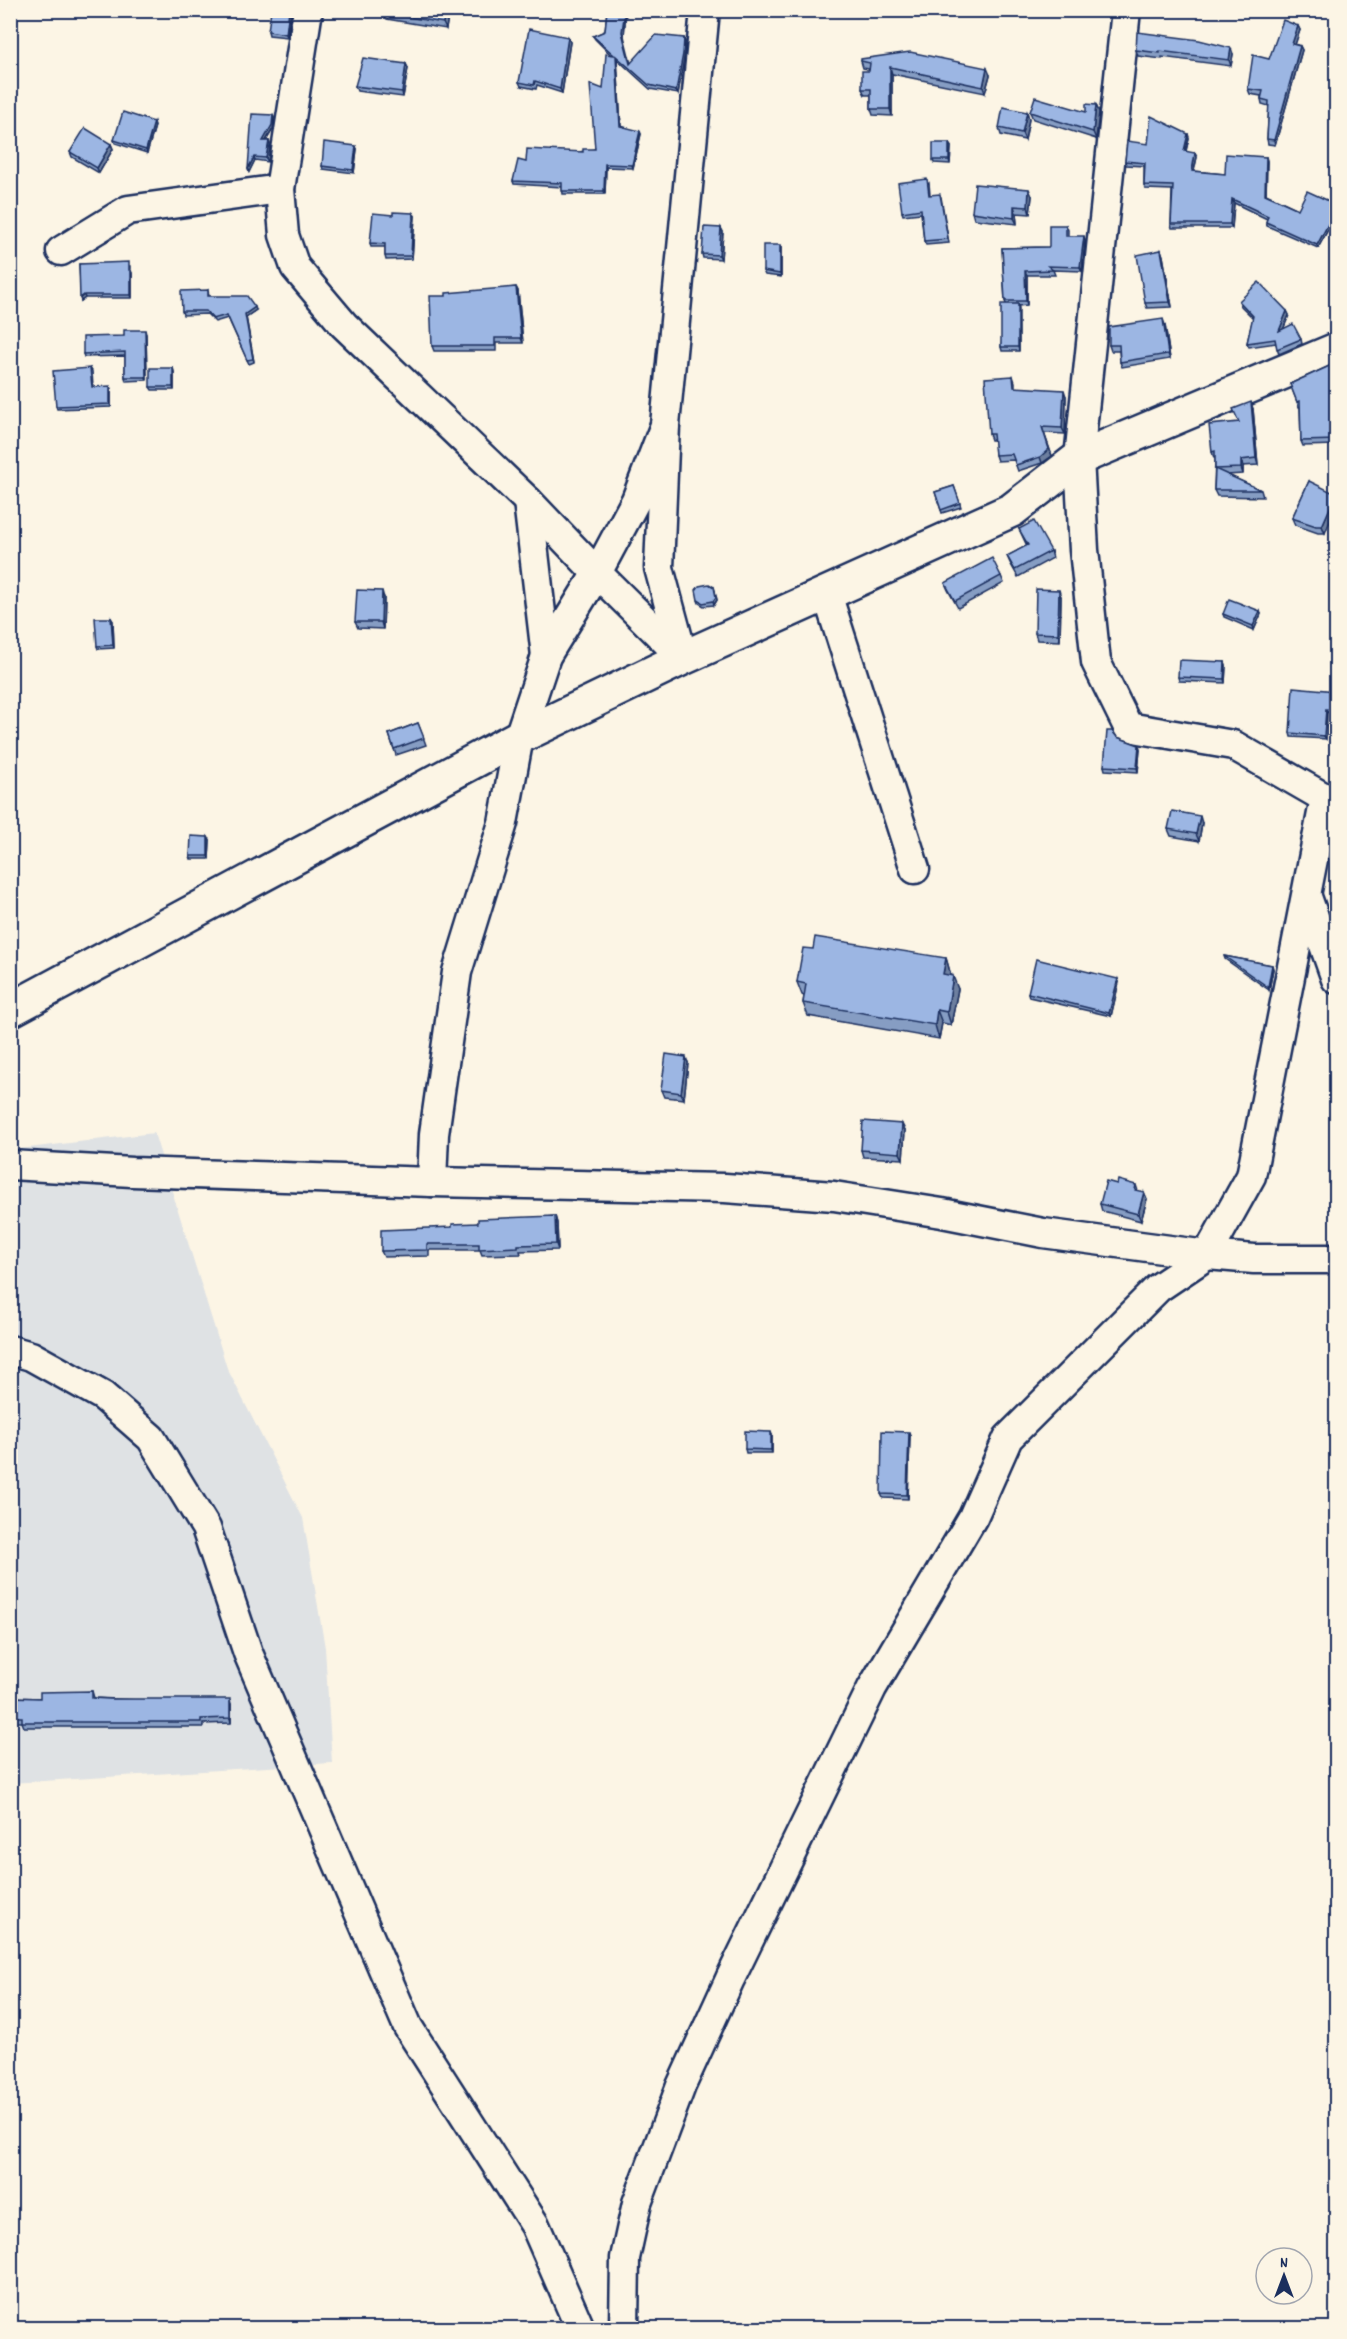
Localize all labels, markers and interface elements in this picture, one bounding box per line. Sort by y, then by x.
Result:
north arrow [1254,2246,1314,2306]
text: N [1280,2252,1288,2275]

